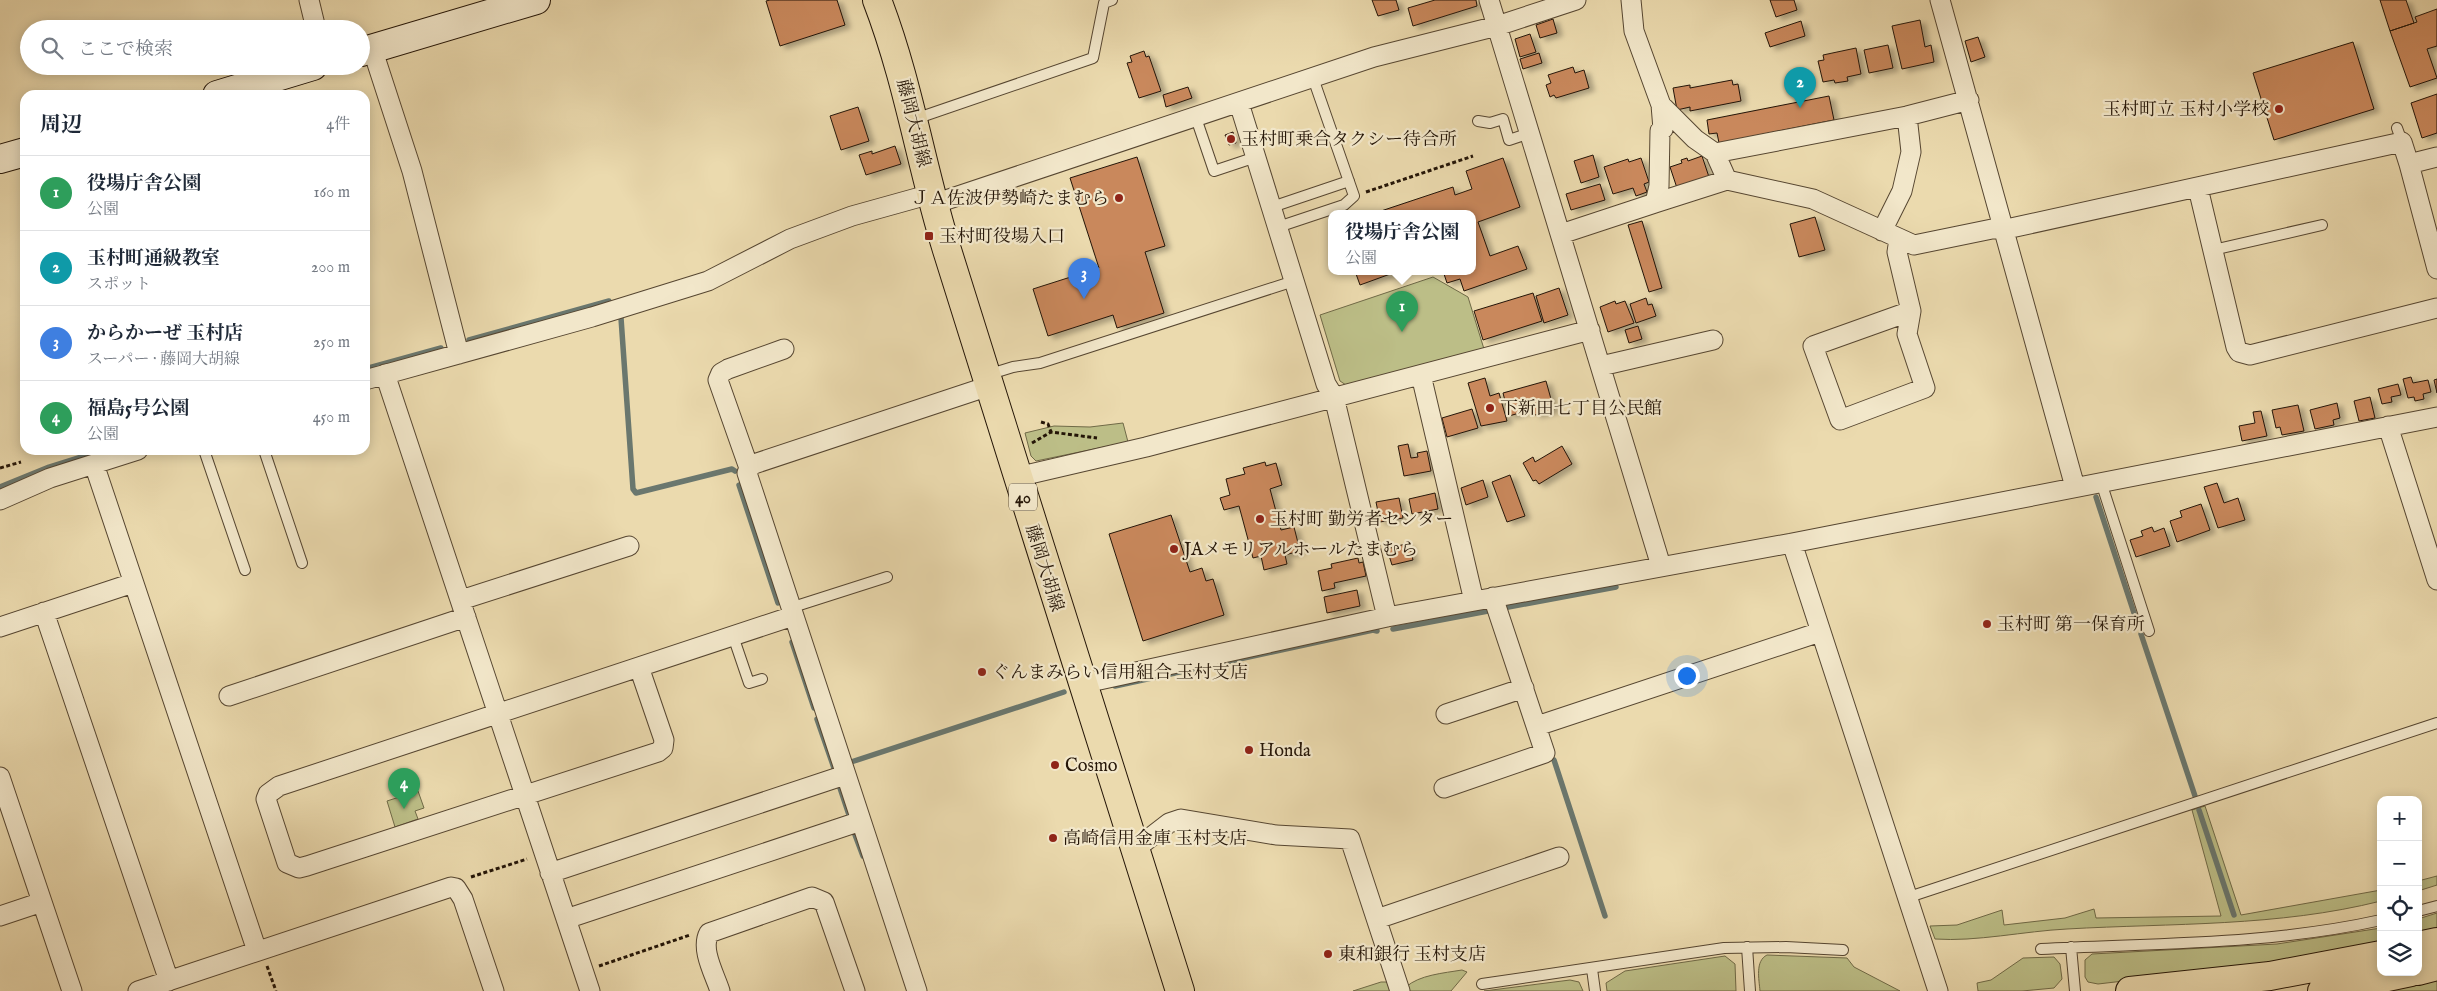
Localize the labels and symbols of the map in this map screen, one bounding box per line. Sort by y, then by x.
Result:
pin: 2 [1784,67,1816,108]
street label: 藤岡大胡線 [890,77,935,170]
place label: 玉村町立 玉村小学校 [2103,99,2269,122]
marker: 玉村町立 玉村小学校 [2273,103,2285,115]
place label: 玉村町乗合タクシー待合所 [1241,129,1457,152]
marker: 玉村町乗合タクシー待合所 [1225,133,1237,145]
place label: ＪＡ佐波伊勢崎たまむら [911,188,1109,211]
marker: ＪＡ佐波伊勢崎たまむら [1113,192,1125,204]
place label: 玉村町役場入口 [939,226,1065,249]
marker: 玉村町役場入口 [923,230,935,242]
pin: 3 [1068,258,1100,299]
pin: 1 [1386,291,1418,332]
place label: 下新田七丁目公民館 [1500,398,1662,421]
marker: 下新田七丁目公民館 [1484,402,1496,414]
road number: 40 [1009,484,1037,511]
place label: 玉村町 勤労者センター [1270,509,1453,532]
marker: 玉村町 勤労者センター [1254,513,1266,525]
street label: 藤岡大胡線 [1019,522,1068,615]
place label: JAメモリアルホールたまむら [1182,539,1418,562]
marker: JAメモリアルホールたまむら [1168,543,1180,555]
place label: 玉村町 第一保育所 [1997,614,2145,637]
marker: 玉村町 第一保育所 [1981,618,1993,630]
place label: ぐんまみらい信用組合 玉村支店 [992,662,1248,685]
your location [1674,663,1700,689]
marker: ぐんまみらい信用組合 玉村支店 [976,666,988,678]
place label: Honda [1259,740,1311,763]
marker: Honda [1243,744,1255,756]
place label: Cosmo [1065,755,1118,778]
marker: Cosmo [1049,759,1061,771]
pin: 4 [388,768,420,809]
place label: 高崎信用金庫 玉村支店 [1063,828,1247,851]
marker: 高崎信用金庫 玉村支店 [1047,832,1059,844]
place label: 東和銀行 玉村支店 [1338,944,1486,967]
marker: 東和銀行 玉村支店 [1322,948,1334,960]

